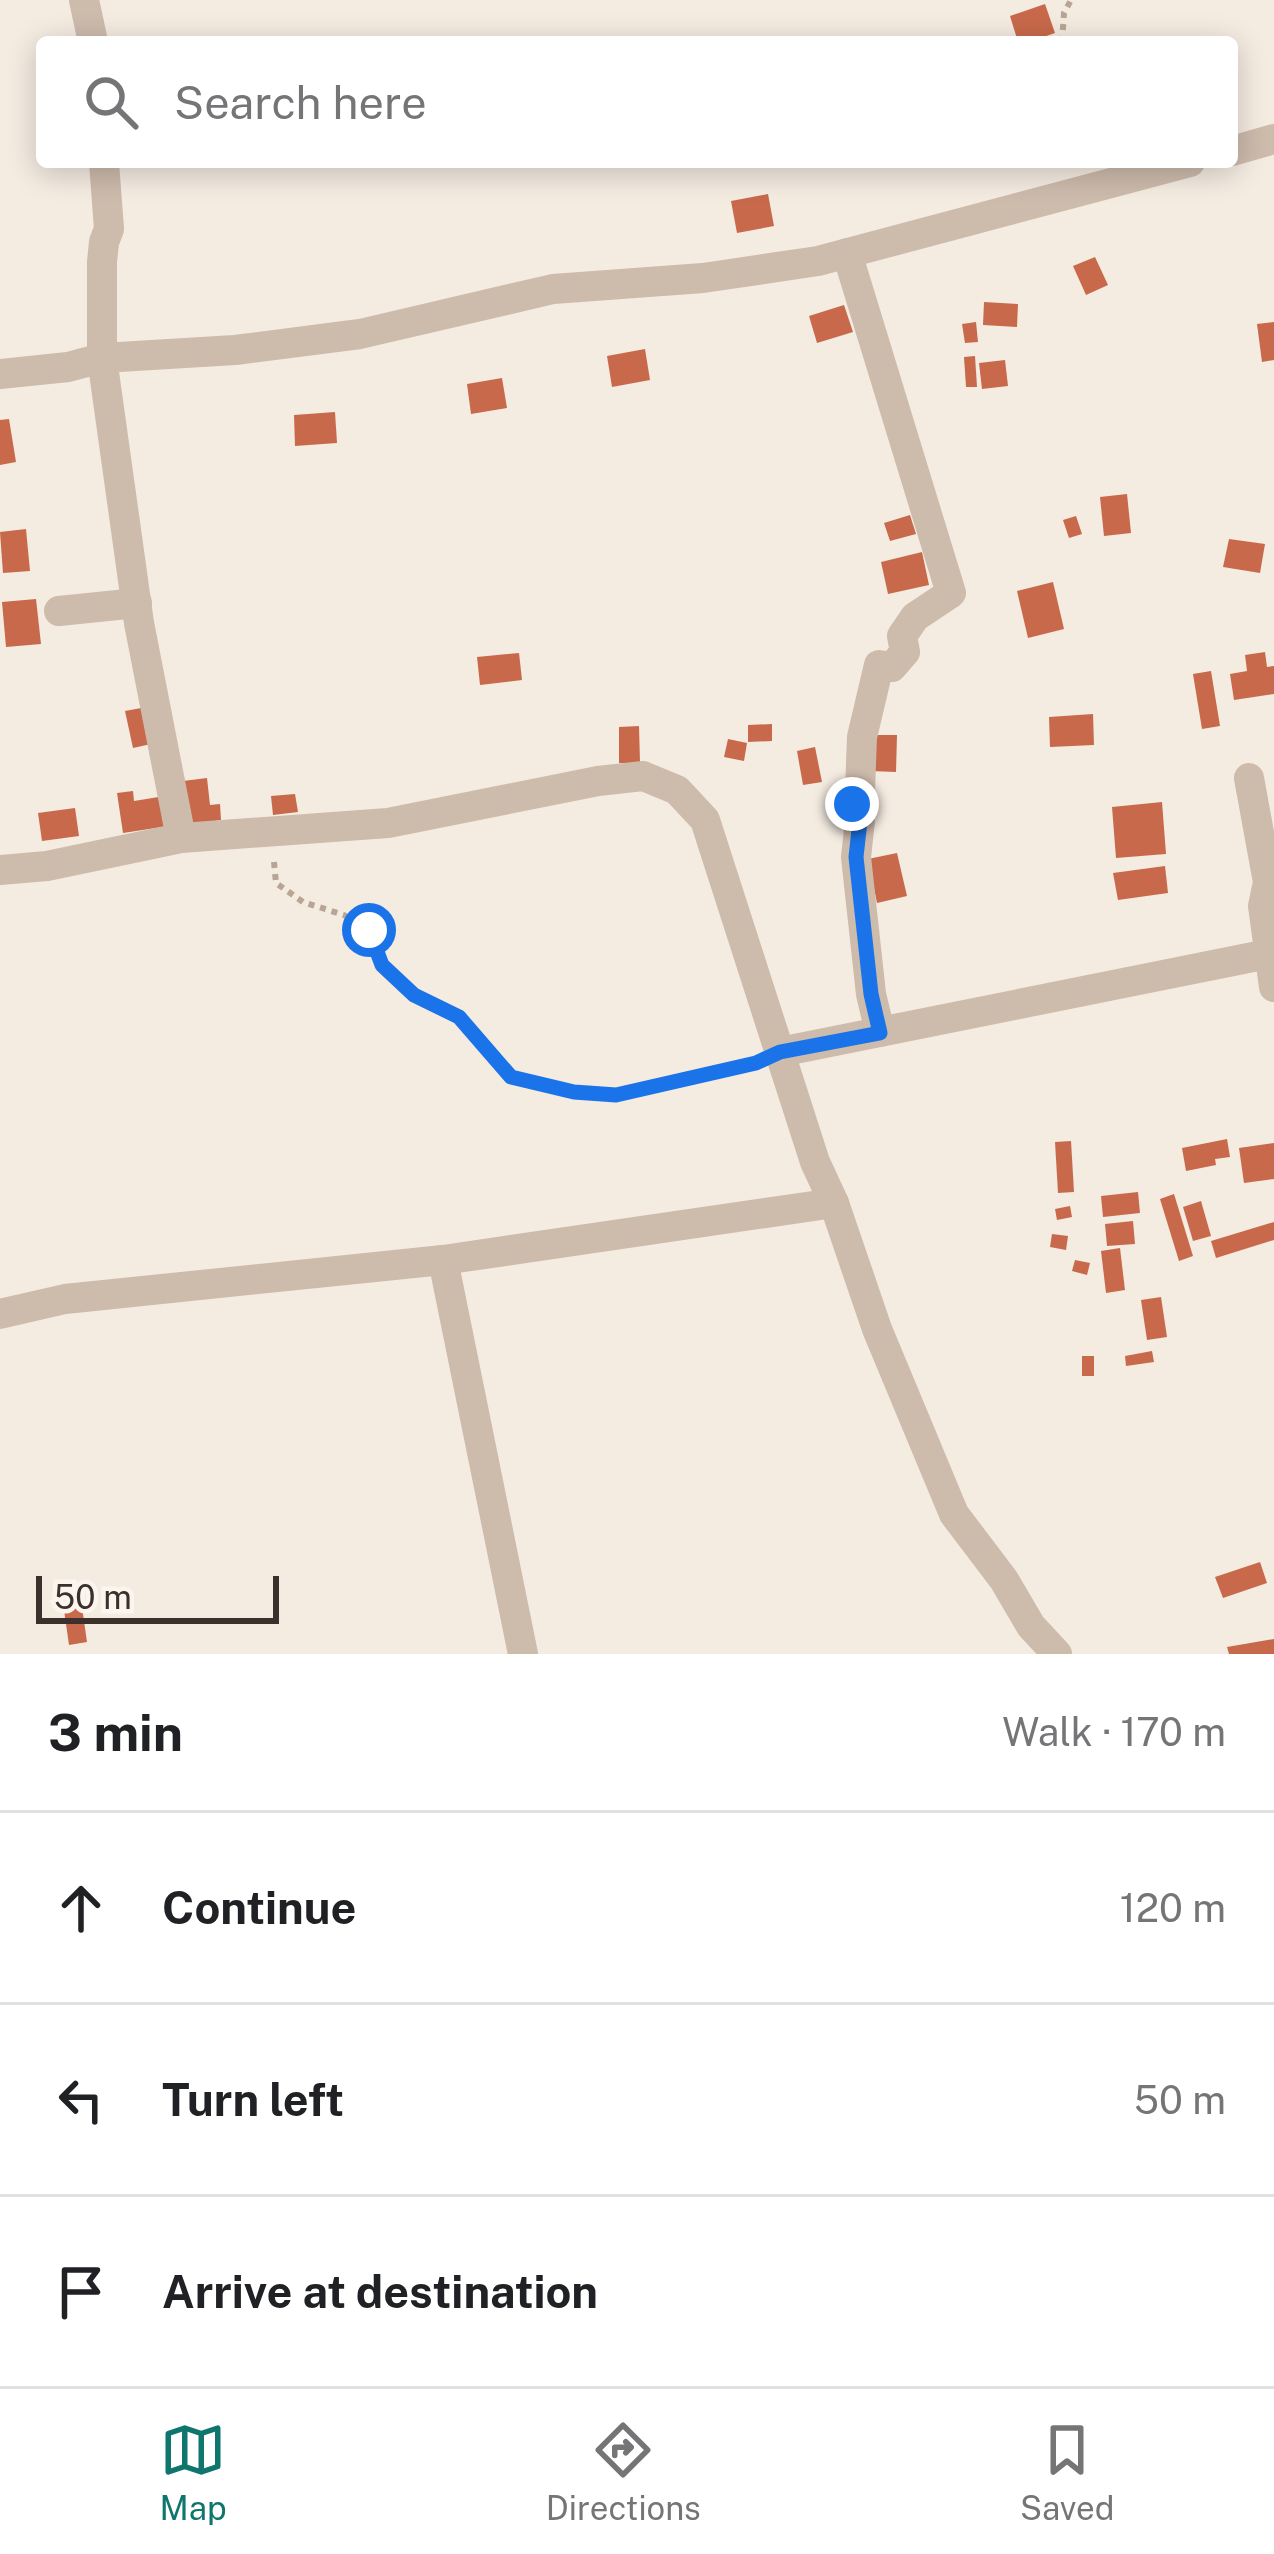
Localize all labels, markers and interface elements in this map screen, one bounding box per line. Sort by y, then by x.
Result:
search box [36,36,1238,168]
icon: search [78,69,144,135]
text: Search here [174,76,427,129]
route end [825,777,879,831]
route start [342,903,396,957]
scale bar [36,1570,279,1623]
text: 50 m [54,1578,132,1616]
text: 3 min [48,1703,183,1762]
text: Walk · 170 m [1002,1709,1226,1755]
icon: ahead [48,1875,114,1941]
text: Continue [162,1881,356,1934]
text: 120 m [1120,1885,1226,1931]
icon: left [48,2067,114,2133]
text: Turn left [162,2073,344,2126]
text: 50 m [1134,2077,1226,2123]
icon: arrive [48,2259,114,2325]
text: Arrive at destination [162,2265,598,2318]
tab: Map [160,2417,227,2527]
tab: Directions [546,2417,701,2527]
tab: Saved [1020,2417,1114,2527]

